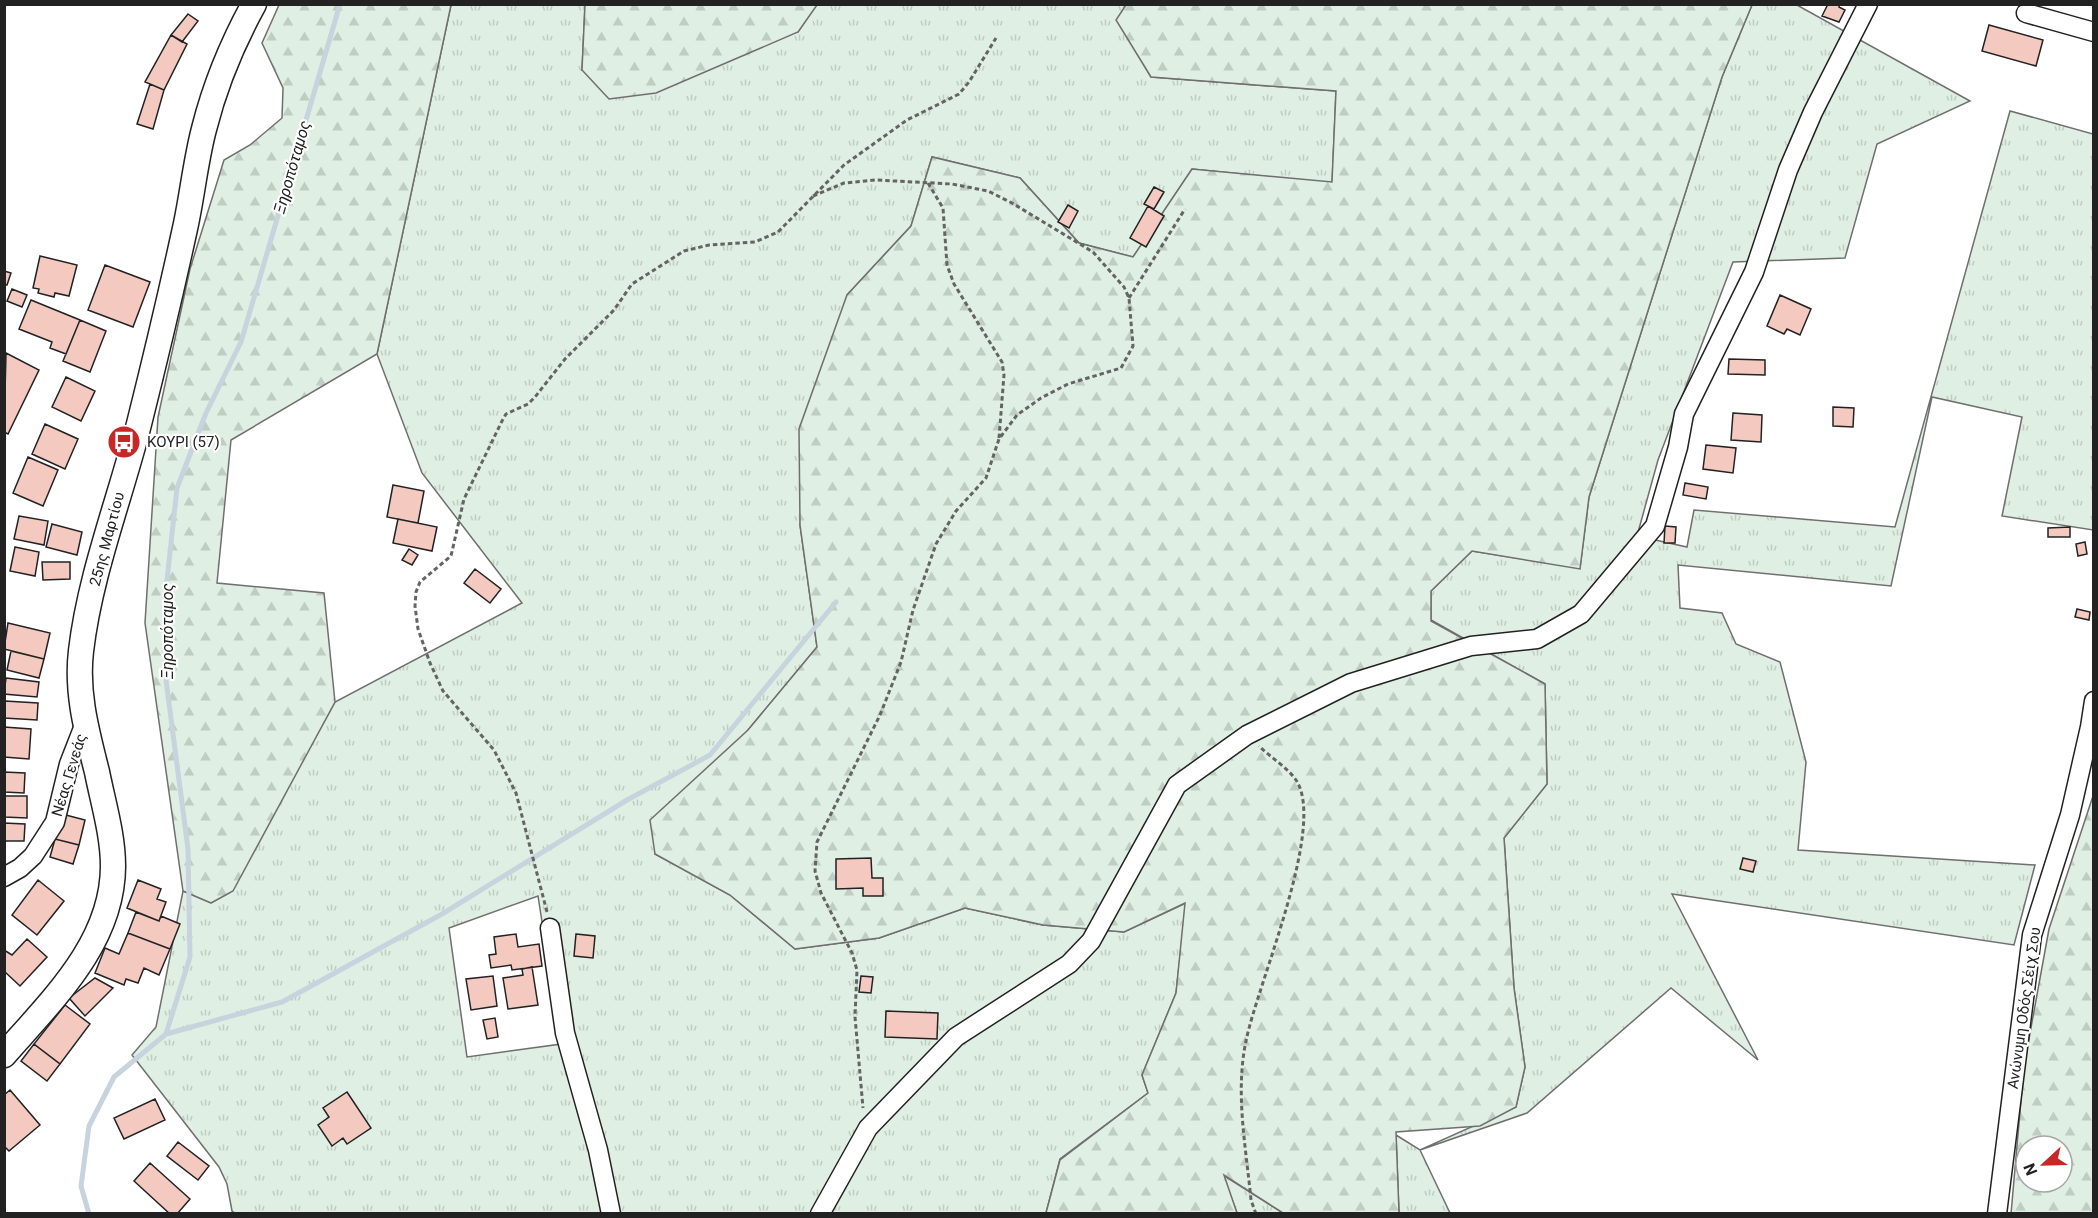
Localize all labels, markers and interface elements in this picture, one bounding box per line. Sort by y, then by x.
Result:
water label: Ξηροπόταμος [270,118,314,216]
bus stop icon: ΚΟΥΡΙ (57) [106,424,142,460]
place label: ΚΟΥΡΙ (57) [147,433,220,451]
street label: 25ης Μαρτίου [86,490,128,588]
water label: Ξηροπόταμος [158,583,177,679]
street label: Νέας Γενεάς [48,731,90,819]
street label: Ανώνυμη Οδός Σέιχ Σου [2004,926,2044,1090]
north arrow [2014,1134,2074,1194]
text: N [2020,1161,2041,1178]

